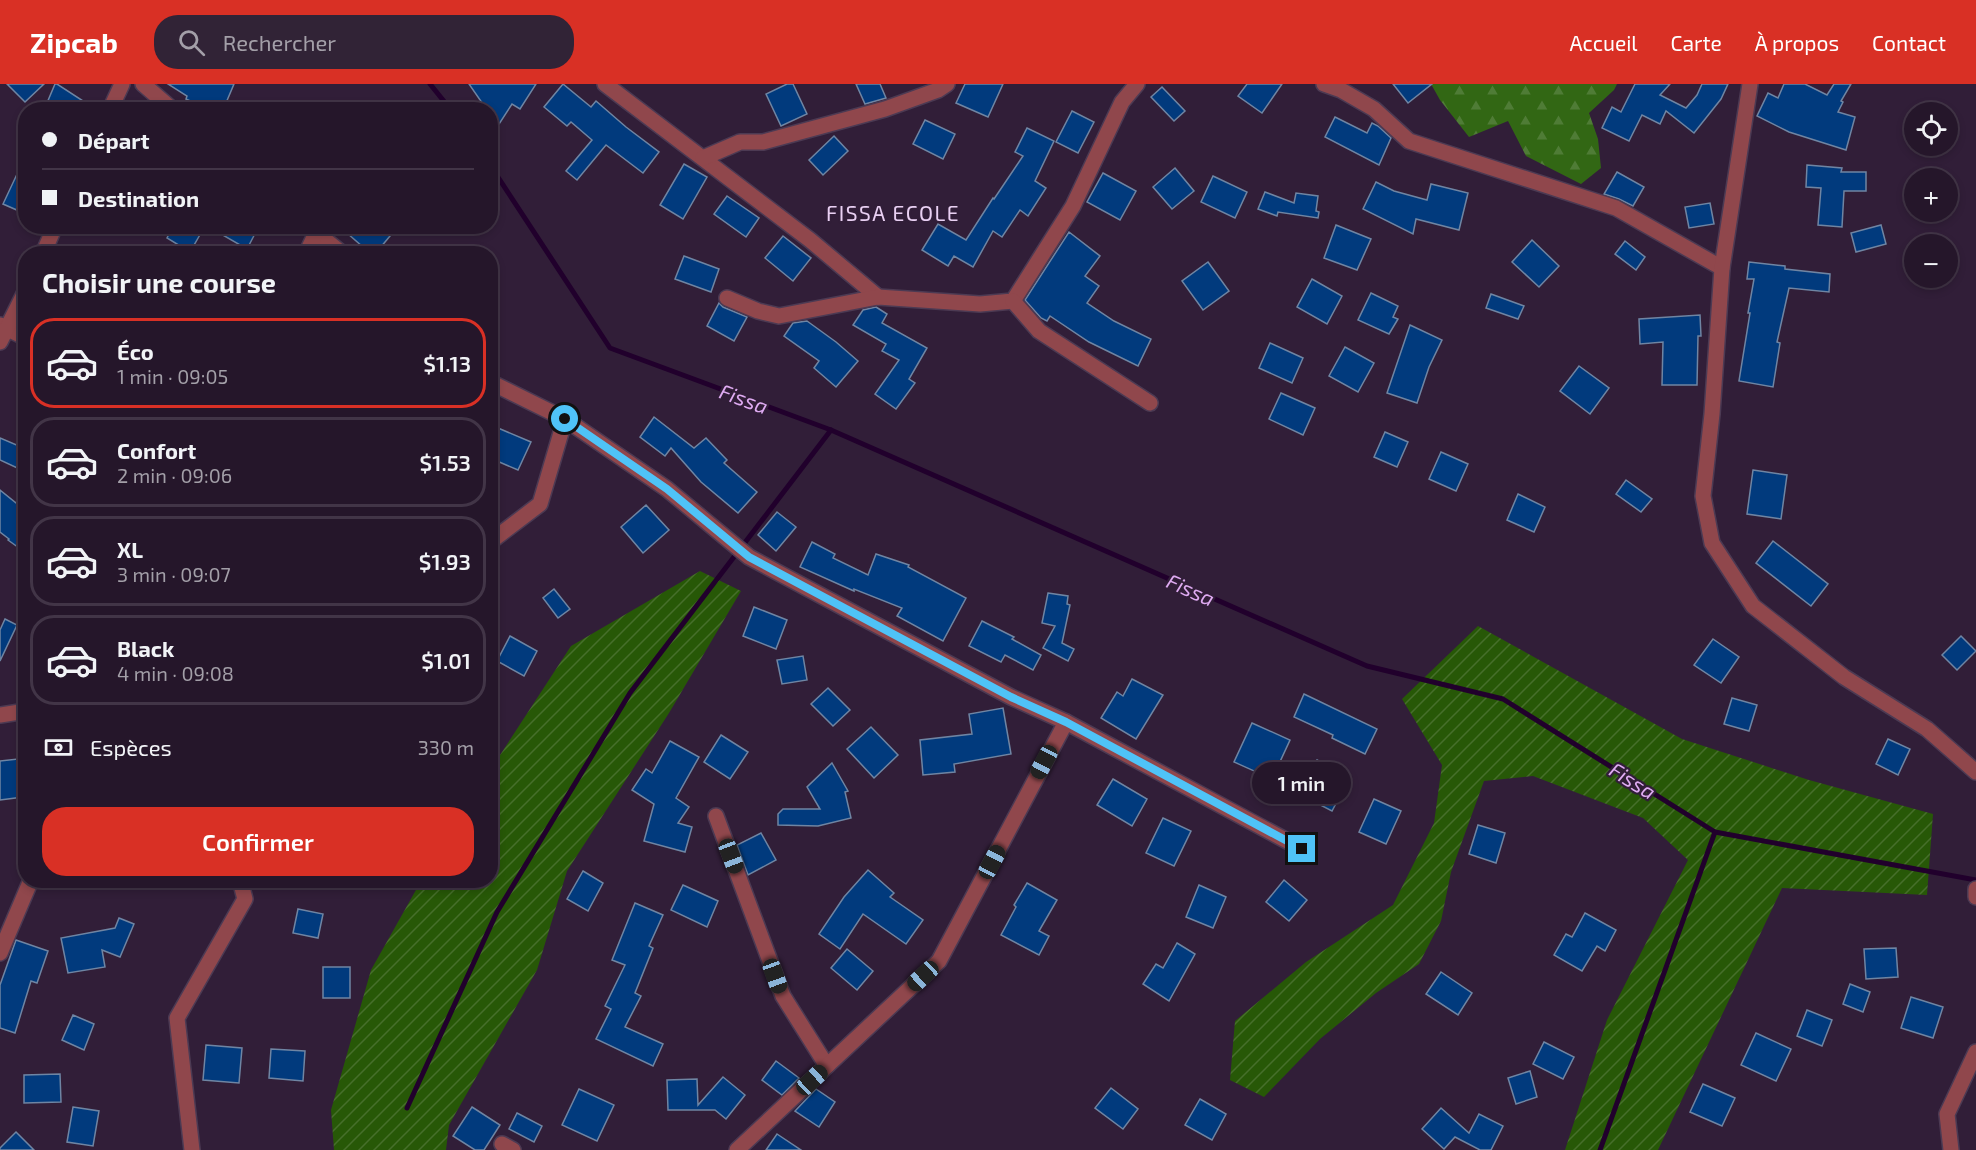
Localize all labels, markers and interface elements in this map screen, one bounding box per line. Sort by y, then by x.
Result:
search box [154,15,574,69]
text: Zipcab [30,25,118,59]
icon: search [175,26,208,59]
text: Rechercher [223,29,336,55]
text: Accueil [1569,30,1638,55]
text: Carte [1671,30,1722,55]
text: À propos [1755,30,1839,55]
text: Contact [1872,30,1946,55]
map controls [1904,102,1958,288]
button: locate [1904,102,1958,156]
text: Départ [78,127,150,153]
button: + [1904,168,1958,222]
text: Destination [78,185,199,211]
district label: FISSA ECOLE [826,200,960,225]
button: − [1904,234,1958,288]
text: Choisir une course [42,266,276,298]
icon: car [45,336,99,390]
text: Éco [117,338,154,364]
text: $1.13 [423,350,471,376]
text: 1 min · 09:05 [117,364,228,388]
water label: Fissa [716,378,772,418]
route start [551,405,578,432]
icon: car [45,435,99,489]
text: Confort [117,437,196,463]
text: $1.53 [420,449,471,475]
text: 2 min · 09:06 [117,463,232,487]
icon: car [45,534,99,588]
text: XL [117,536,143,562]
text: $1.93 [419,548,471,574]
text: 3 min · 09:07 [117,562,231,586]
water label: Fissa [1163,567,1219,611]
icon: car [45,633,99,687]
text: Black [117,635,174,661]
text: $1.01 [421,647,471,673]
text: 4 min · 09:08 [117,661,234,685]
icon: cash [42,731,75,764]
text: Espèces [90,734,172,760]
text: 330 m [418,735,474,759]
car [1028,742,1060,782]
water label: Fissa [1605,756,1661,804]
callout: 1 min [1252,762,1352,804]
text: 1 min [1278,771,1325,795]
button: Confirmer [42,807,474,876]
route end [1288,835,1315,862]
car [716,836,746,876]
car [976,842,1008,882]
car [760,956,790,996]
car [904,957,942,995]
car [793,1061,831,1099]

